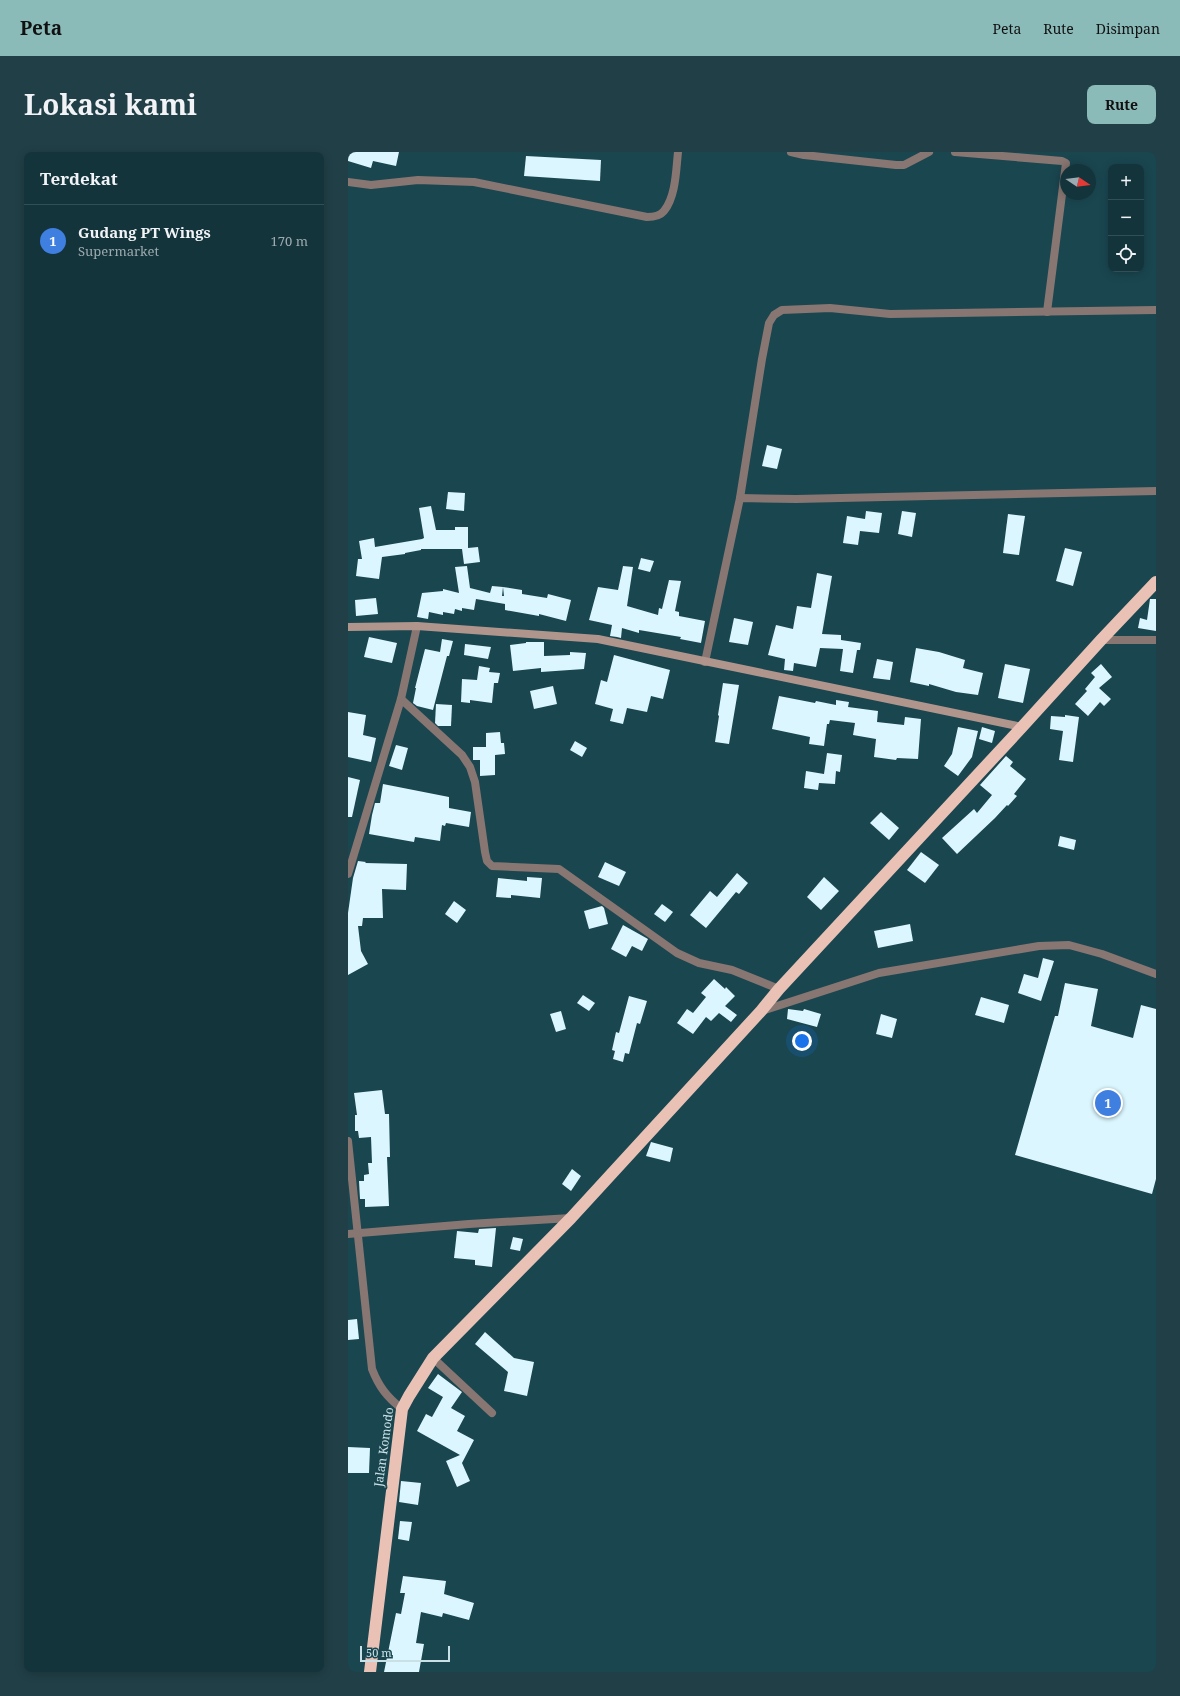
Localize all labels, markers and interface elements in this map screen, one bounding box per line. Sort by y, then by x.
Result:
text: Peta [20,15,62,41]
text: Peta [993,19,1021,38]
text: Rute [1043,19,1074,38]
text: Disimpan [1096,19,1160,38]
text: Lokasi kami [24,85,197,123]
button: Rute [1087,85,1156,124]
north arrow [1060,164,1096,200]
map controls [1108,164,1144,272]
button: + [1108,164,1144,200]
text: Terdekat [40,167,118,190]
button: − [1108,200,1144,236]
text: Gudang PT Wings [78,222,211,242]
text: 1 [49,232,57,250]
text: 170 m [271,232,308,250]
button: locate [1108,236,1144,272]
text: Supermarket [78,242,159,260]
your location [792,1031,812,1051]
pin: 1 [1095,1088,1121,1118]
street label: Jalan Komodo [369,1406,397,1489]
scale bar [360,1644,450,1663]
text: 50 m [366,1645,392,1660]

